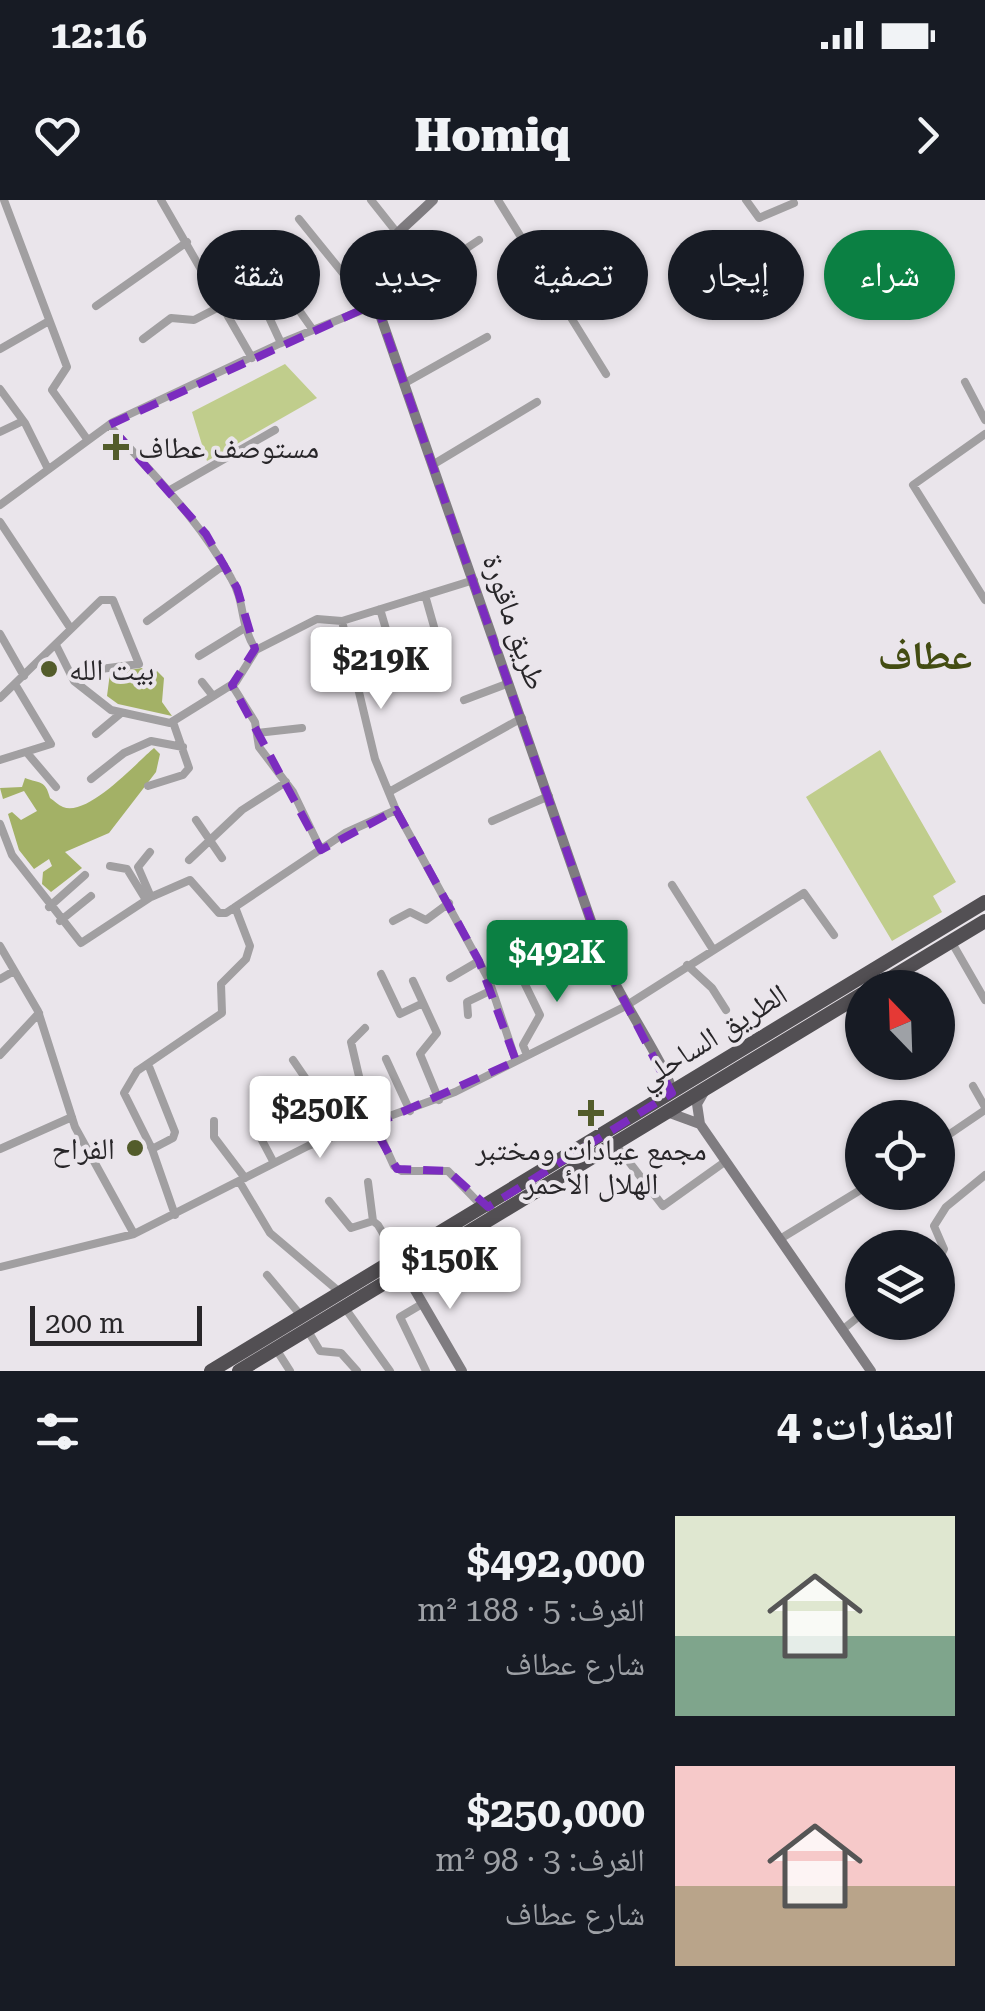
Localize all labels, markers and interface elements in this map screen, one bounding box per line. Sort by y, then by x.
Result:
text: 12:16 [50,13,147,57]
icon: heart [30,108,85,163]
icon: forward [900,108,955,163]
text: Homiq [415,109,570,162]
chip: شقة [197,230,320,320]
chip: جديد [340,230,477,320]
chip: تصفية [497,230,648,320]
chip: إيجار [668,230,804,320]
chip: شراء [824,230,955,320]
place label: مستوصف عطاف [138,430,319,465]
marker: مستوصف عطاف [103,434,129,460]
street label: طريق ماقورة [475,550,554,695]
pin: $219K [311,627,451,712]
district label: عطاف [878,632,972,679]
text: $219K [333,640,429,678]
place label: بيت الله [69,652,155,687]
marker: بيت الله [38,658,60,680]
pin: $492K [487,920,627,1005]
text: $492K [509,933,605,971]
north arrow [845,970,955,1080]
map controls [845,970,955,1340]
street label: الطريق الساحلي [631,976,797,1101]
pin: $250K [250,1076,390,1161]
text: $250K [272,1089,368,1127]
marker: مجمع عيادات ومختبر الهلال الأحمر [578,1100,604,1126]
button: locate [845,1100,955,1210]
place label: الفراح [52,1131,115,1168]
place label: مجمع عيادات ومختبر الهلال الأحمر [474,1132,707,1202]
marker: الفراح [124,1137,146,1159]
pin: $150K [380,1227,520,1312]
button: layers [845,1230,955,1340]
text: $150K [402,1240,498,1278]
scale bar [30,1301,202,1346]
text: 200 m [45,1307,125,1340]
text: العقارات: 4 [777,1401,955,1450]
icon: filters [30,1404,85,1459]
text: $492,000 [467,1538,645,1587]
icon: home [755,1556,875,1676]
text: الغرف: 5 · 188 m² [417,1591,645,1629]
text: شارع عطاف [505,1645,645,1683]
text: $250,000 [467,1788,645,1837]
icon: home [755,1806,875,1926]
text: الغرف: 3 · 98 m² [435,1841,645,1879]
text: شارع عطاف [505,1895,645,1933]

